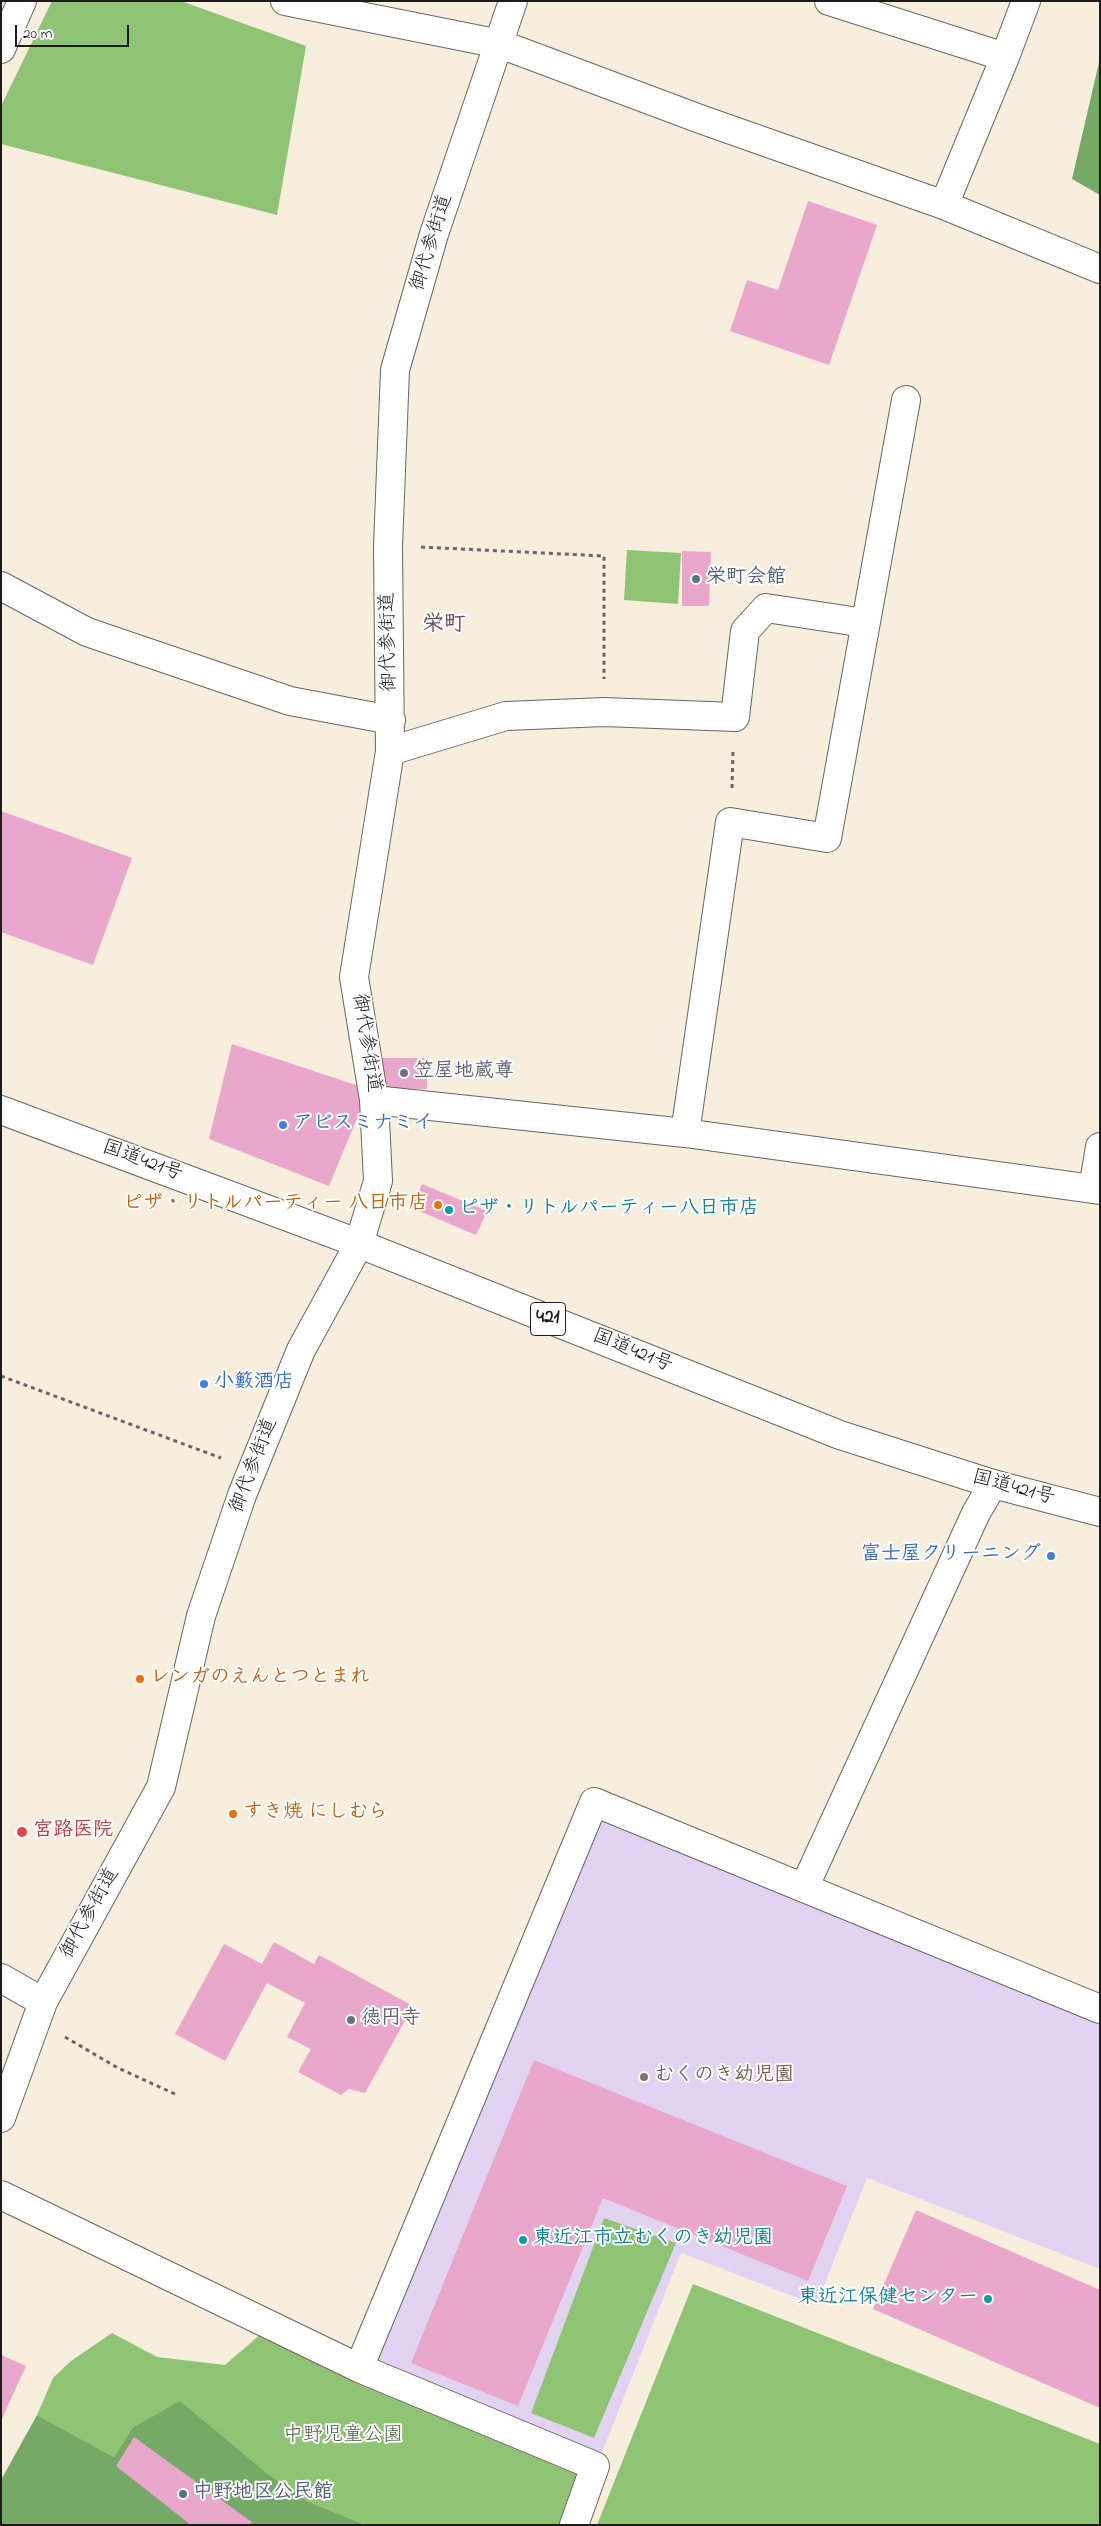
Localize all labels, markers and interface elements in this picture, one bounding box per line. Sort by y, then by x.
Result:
scale bar [18,15,131,47]
text: 20 m [23,23,52,45]
street label: 御代参街道 [407,192,459,294]
place label: 栄町会館 [706,567,786,591]
marker: 栄町会館 [690,573,702,585]
street label: 御代参街道 [377,592,403,692]
district label: 栄町 [422,613,466,639]
street label: 御代参街道 [345,992,385,1094]
place label: 笠屋地蔵尊 [414,1061,514,1085]
marker: 笠屋地蔵尊 [398,1067,410,1079]
place label: アビスミナミイ [293,1113,433,1137]
marker: アビスミナミイ [277,1119,289,1131]
street label: 国道421号 [98,1136,186,1188]
place label: ピザ・リトルパーティー 八日市店 [123,1193,428,1217]
place label: ピザ・リトルパーティー八日市店 [459,1198,759,1222]
marker: ピザ・リトルパーティー 八日市店 [432,1199,444,1211]
marker: ピザ・リトルパーティー八日市店 [443,1204,455,1216]
road number: 421 [530,1302,566,1336]
street label: 国道421号 [588,1325,676,1379]
place label: 小籔酒店 [214,1372,294,1396]
marker: 小籔酒店 [198,1378,210,1390]
street label: 御代参街道 [226,1415,284,1517]
street label: 国道421号 [969,1466,1057,1512]
place label: 富士屋クリーニング [861,1544,1041,1568]
marker: 富士屋クリーニング [1045,1550,1057,1562]
place label: レンガのえんとつとまれ [150,1667,370,1691]
marker: レンガのえんとつとまれ [134,1673,146,1685]
place label: すき焼 にしむら [243,1802,388,1826]
marker: すき焼 にしむら [227,1808,239,1820]
place label: 宮路医院 [33,1820,113,1844]
marker: 宮路医院 [15,1825,29,1839]
street label: 御代参街道 [56,1864,126,1964]
place label: 徳円寺 [361,2008,421,2032]
marker: 徳円寺 [345,2014,357,2026]
place label: むくのき幼児園 [654,2065,794,2089]
marker: むくのき幼児園 [638,2071,650,2083]
place label: 東近江市立むくのき幼児園 [533,2228,773,2252]
marker: 東近江市立むくのき幼児園 [517,2234,529,2246]
place label: 東近江保健センター [798,2287,978,2311]
marker: 東近江保健センター [982,2293,994,2305]
park label: 中野児童公園 [283,2425,403,2449]
place label: 中野地区公民館 [193,2482,333,2506]
marker: 中野地区公民館 [177,2488,189,2500]

